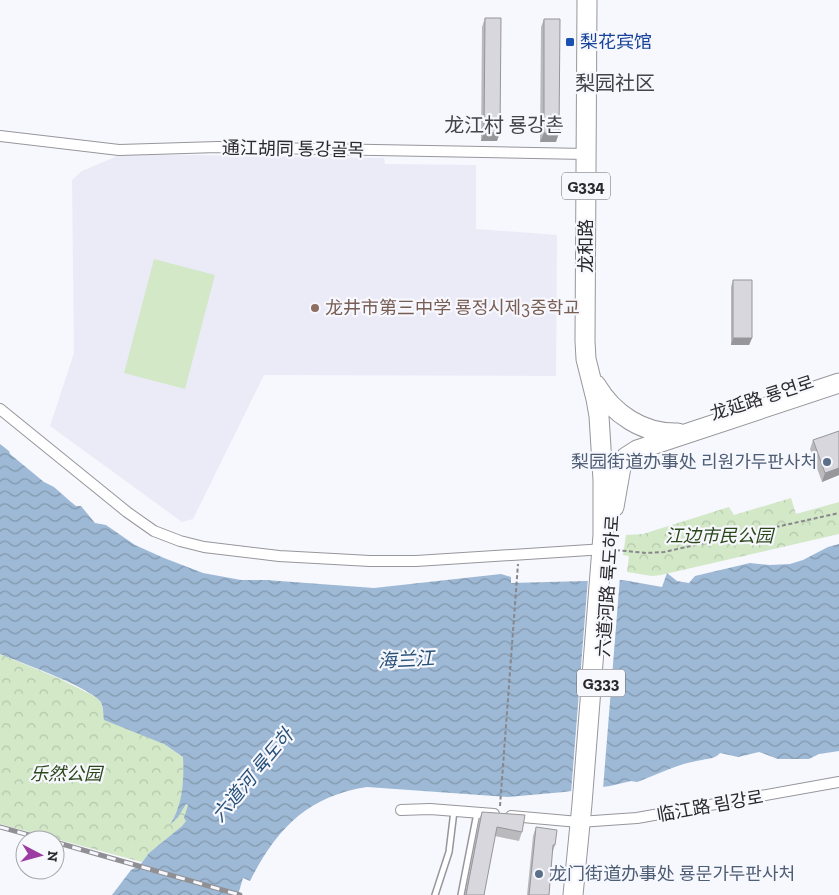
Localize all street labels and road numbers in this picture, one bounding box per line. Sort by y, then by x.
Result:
street label: 通江胡同 통강골목 [222,137,364,161]
road number: G334 [562,172,610,200]
street label: 龙和路 [575,219,597,273]
street label: 龙延路 룡연로 [707,371,817,425]
street label: 六道河路 륙도하로 [592,514,624,658]
road number: G333 [577,670,625,696]
street label: 临江路 림강로 [655,786,765,826]

